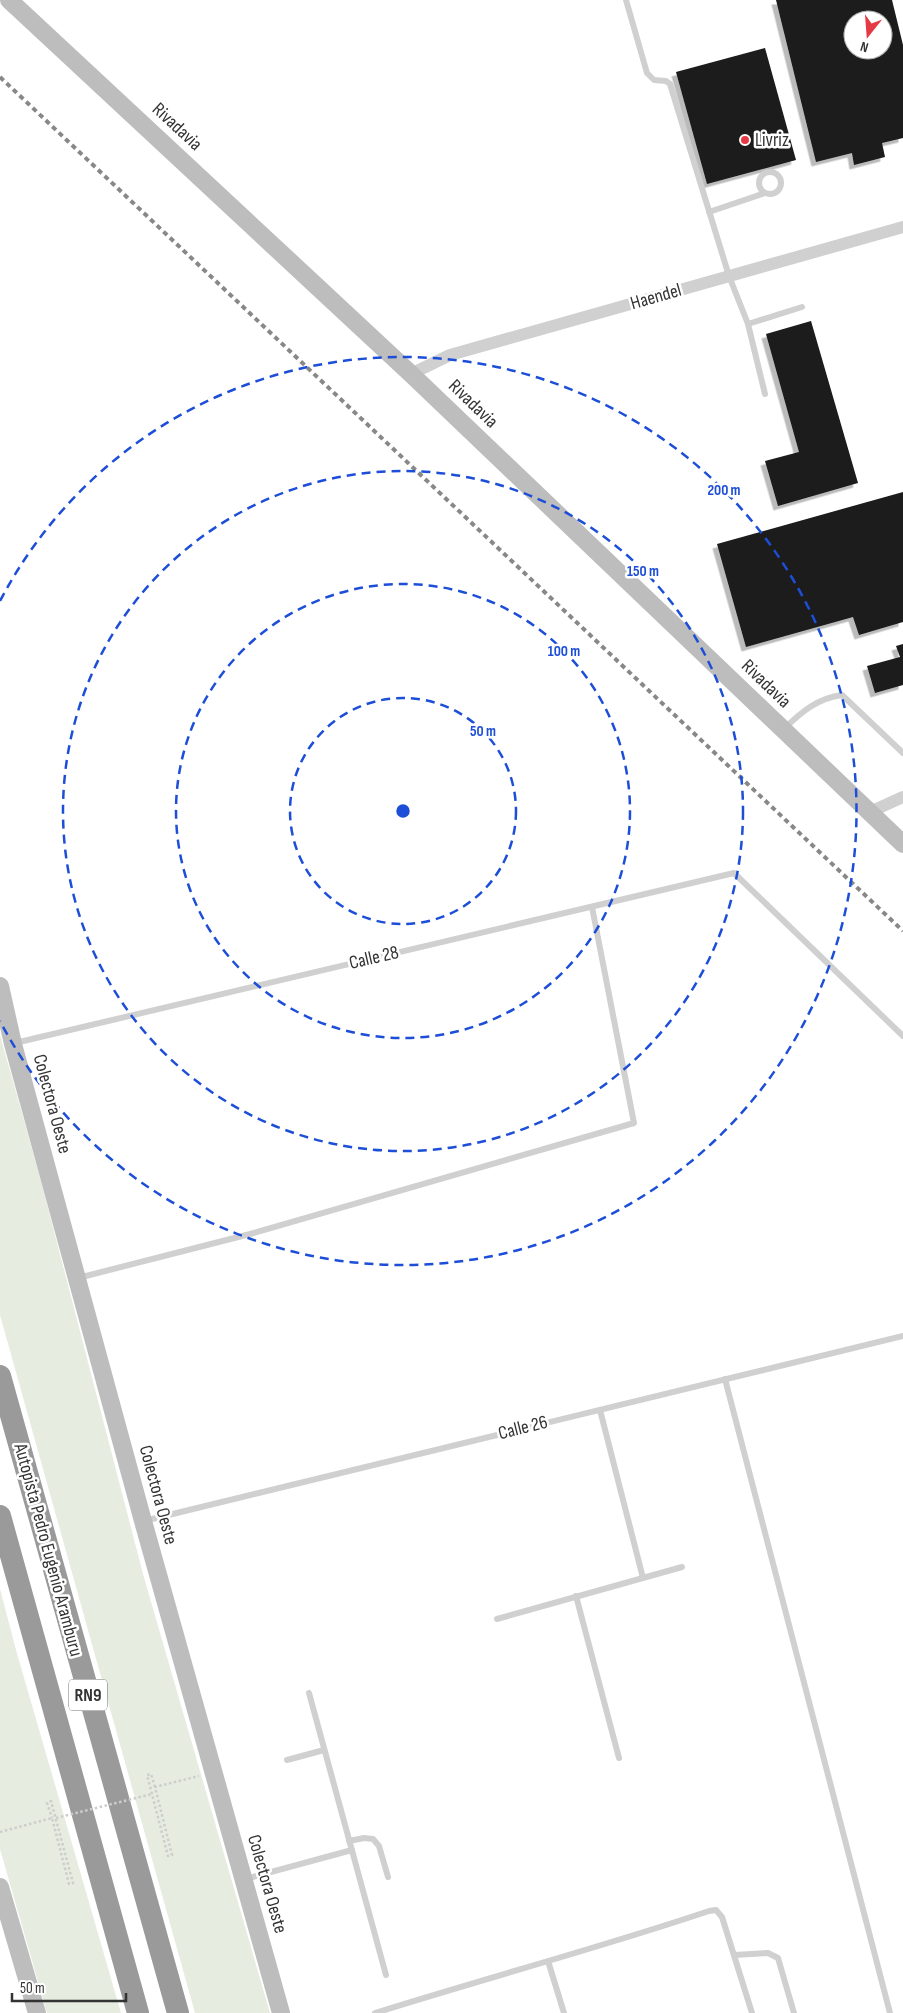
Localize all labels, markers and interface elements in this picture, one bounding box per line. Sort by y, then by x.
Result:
north arrow [843,10,893,60]
text: N [858,38,870,56]
street label: Rivadavia [147,98,207,156]
place label: Livriz [755,129,789,152]
marker: Livriz [739,134,751,146]
street label: Haendel [628,279,684,315]
street label: Rivadavia [443,375,503,433]
text: 200 m [707,481,741,500]
text: 150 m [627,562,659,581]
text: 100 m [548,642,580,661]
street label: Rivadavia [736,655,796,713]
text: 50 m [470,722,496,741]
centre of rings [394,802,412,820]
street label: Calle 28 [347,941,401,975]
street label: Colectora Oeste [28,1052,76,1156]
street label: Calle 26 [496,1411,550,1445]
street label: Autopista Pedro Eugenio Aramburu [8,1440,87,1659]
street label: Colectora Oeste [134,1443,182,1547]
road number: RN9 [69,1680,107,1710]
street label: Colectora Oeste [242,1832,292,1936]
scale bar [12,1970,126,2002]
text: 50 m [20,1979,45,1998]

